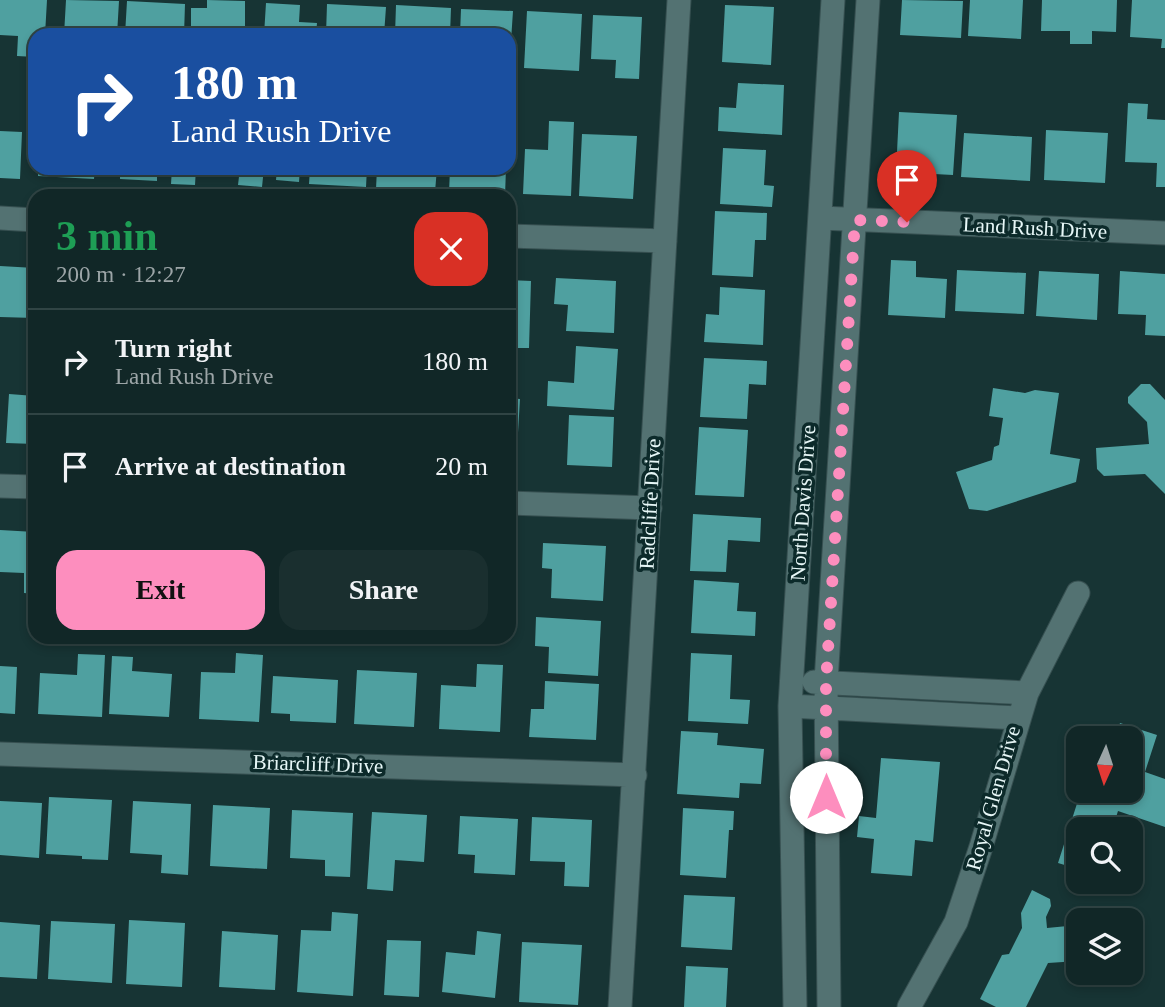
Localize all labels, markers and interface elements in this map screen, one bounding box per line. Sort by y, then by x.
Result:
text: 180 m [171,55,298,110]
icon: right [56,56,147,147]
text: Land Rush Drive [171,113,391,149]
pin [877,150,937,222]
icon: arrive [888,161,926,199]
button: close [414,212,488,286]
street label: Land Rush Drive [962,212,1108,244]
text: 3 min [56,213,158,259]
text: 200 m · 12:27 [56,262,186,287]
text: Turn right [115,334,232,363]
icon: right [56,343,94,381]
text: 180 m [422,347,488,376]
text: Land Rush Drive [115,364,273,389]
street label: North Davis Drive [786,424,820,582]
street label: Radcliffe Drive [635,438,665,570]
icon: arrive [56,448,94,486]
text: Arrive at destination [115,452,346,481]
text: 20 m [435,452,488,481]
button: Exit [56,550,265,630]
button: Share [279,550,488,630]
street label: Royal Glen Drive [961,723,1025,873]
north arrow [1066,726,1143,803]
map controls [1066,726,1143,985]
street label: Briarcliff Drive [252,750,384,778]
position arrow [789,760,863,834]
button: search [1066,817,1143,894]
button: layers [1066,908,1143,985]

